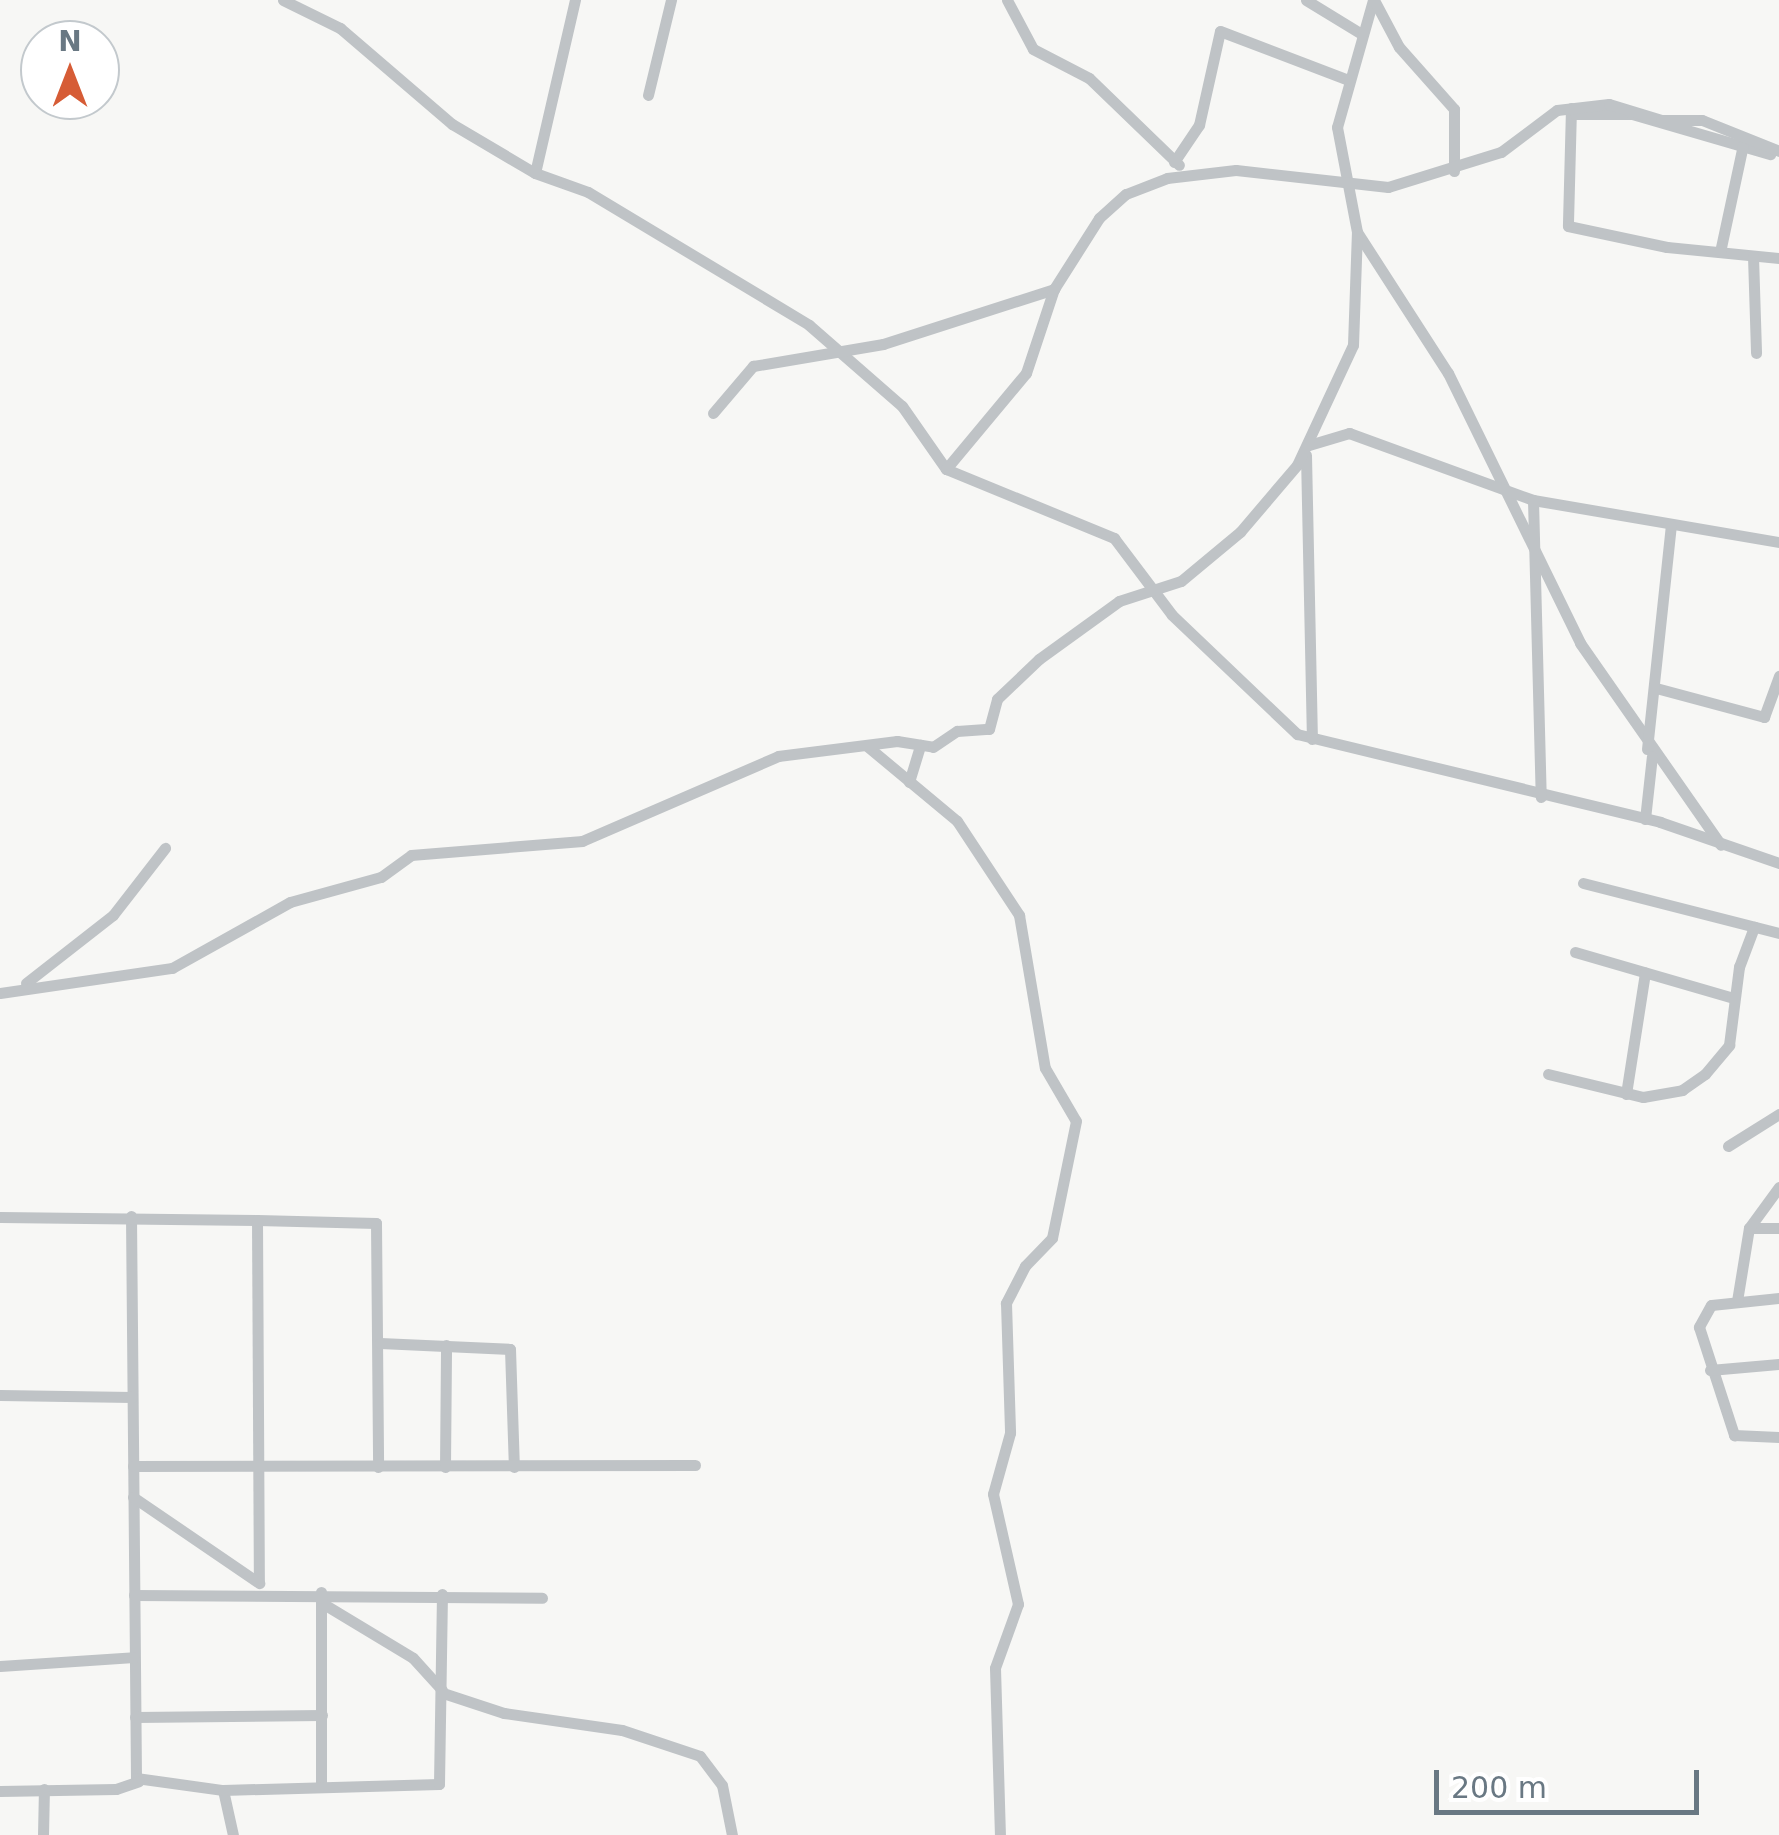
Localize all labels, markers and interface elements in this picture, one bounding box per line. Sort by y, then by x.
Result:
north arrow [20,20,120,120]
text: N [58,25,82,58]
scale bar [1439,1750,1704,1812]
text: 200 m [1451,1770,1547,1805]

